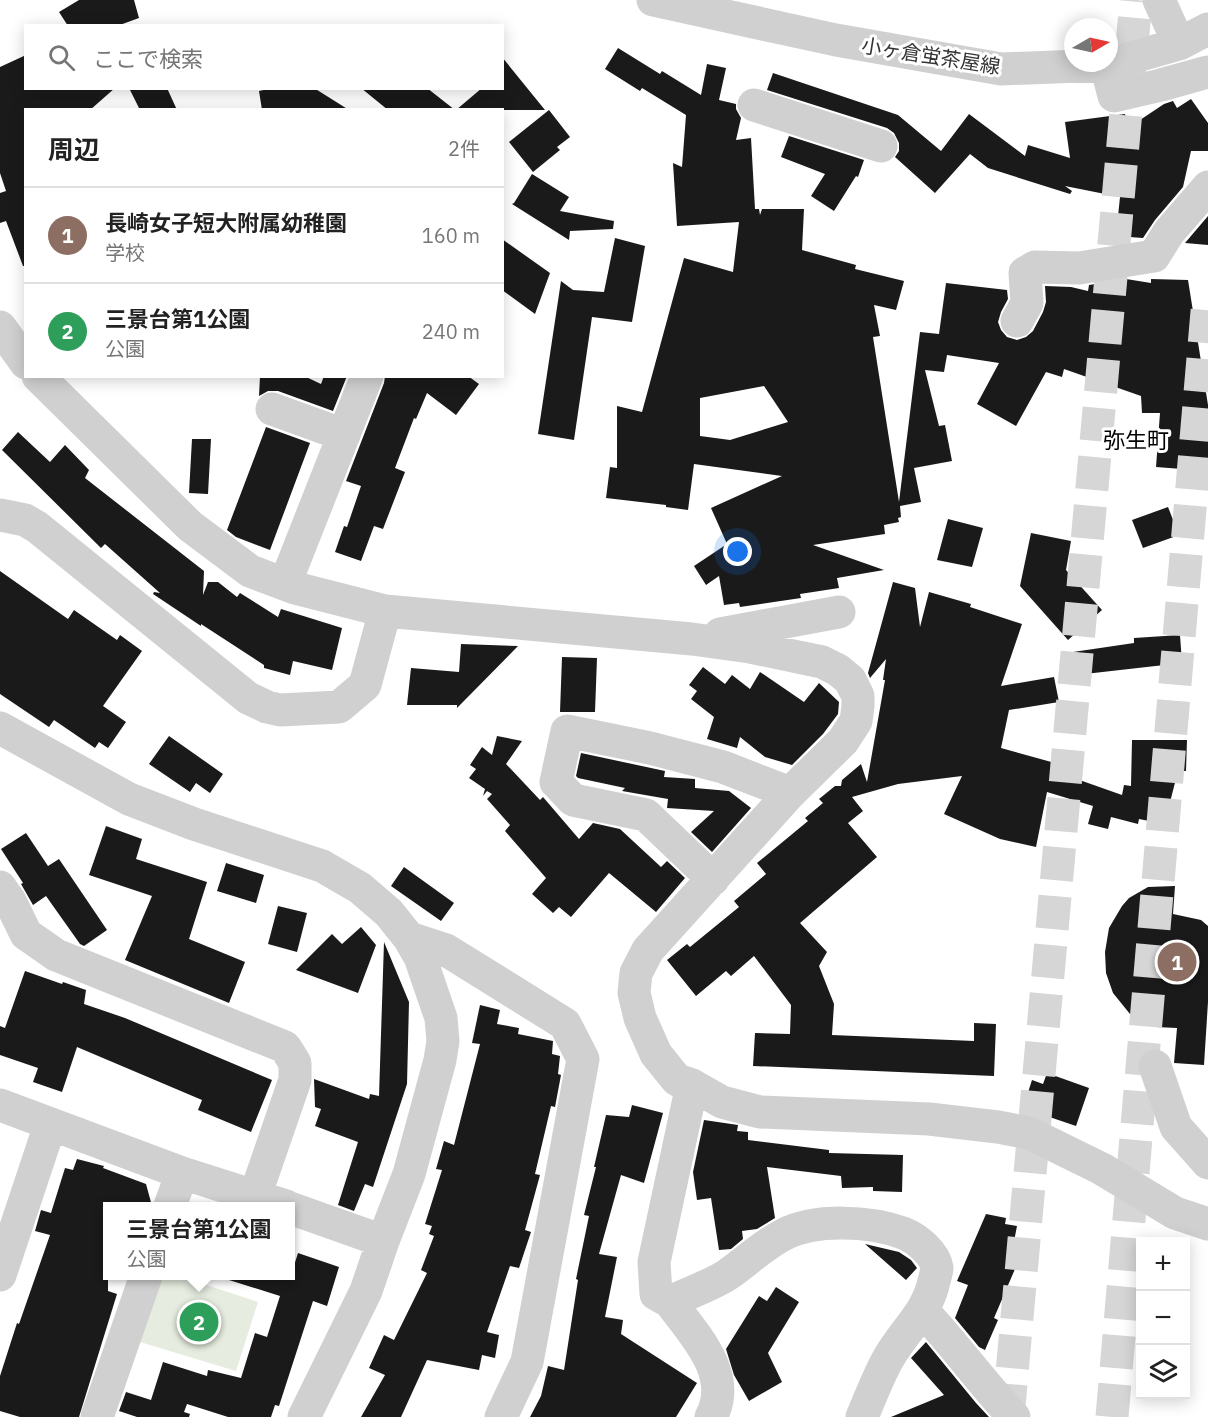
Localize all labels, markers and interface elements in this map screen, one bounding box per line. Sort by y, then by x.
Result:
north arrow [1064,18,1118,72]
search box [24,24,504,90]
street label: 小ヶ倉蛍茶屋線 [860,31,1002,80]
icon: search [45,41,78,74]
text: ここで検索 [93,44,203,73]
text: 周辺 [48,132,100,166]
text: 2件 [448,135,480,162]
text: 長崎女子短大附属幼稚園 [105,208,347,237]
text: 1 [62,222,74,249]
text: 160 m [422,222,480,249]
text: 学校 [105,239,145,266]
text: 三景台第1公園 [105,304,250,333]
text: 2 [62,318,74,345]
text: 240 m [422,318,480,345]
text: 公園 [105,335,145,362]
district label: 弥生町 [1103,425,1169,454]
your location [723,537,752,566]
pin: 1 [1158,940,1196,984]
popup [103,1202,295,1280]
text: 三景台第1公園 [126,1214,272,1243]
map controls [1136,1237,1190,1399]
button: + [1136,1237,1190,1291]
text: 公園 [126,1245,166,1272]
button: − [1136,1291,1190,1345]
pin: 2 [180,1300,218,1344]
button: layers [1136,1345,1190,1399]

